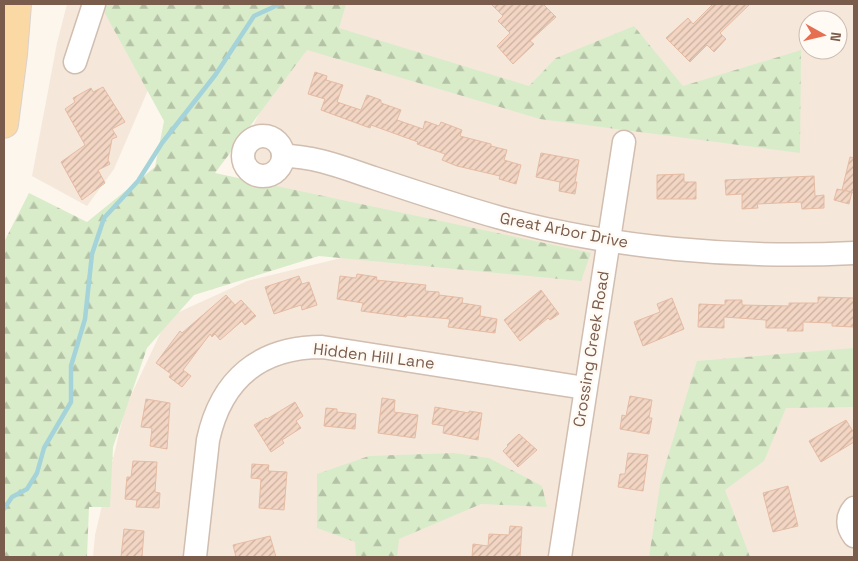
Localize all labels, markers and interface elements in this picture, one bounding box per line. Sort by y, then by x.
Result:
north arrow [798,10,848,60]
text: N [826,31,845,43]
street label: Great Arbor Drive [498,207,630,253]
street label: Crossing Creek Road [568,269,614,429]
street label: Hidden Hill Lane [312,338,436,374]

